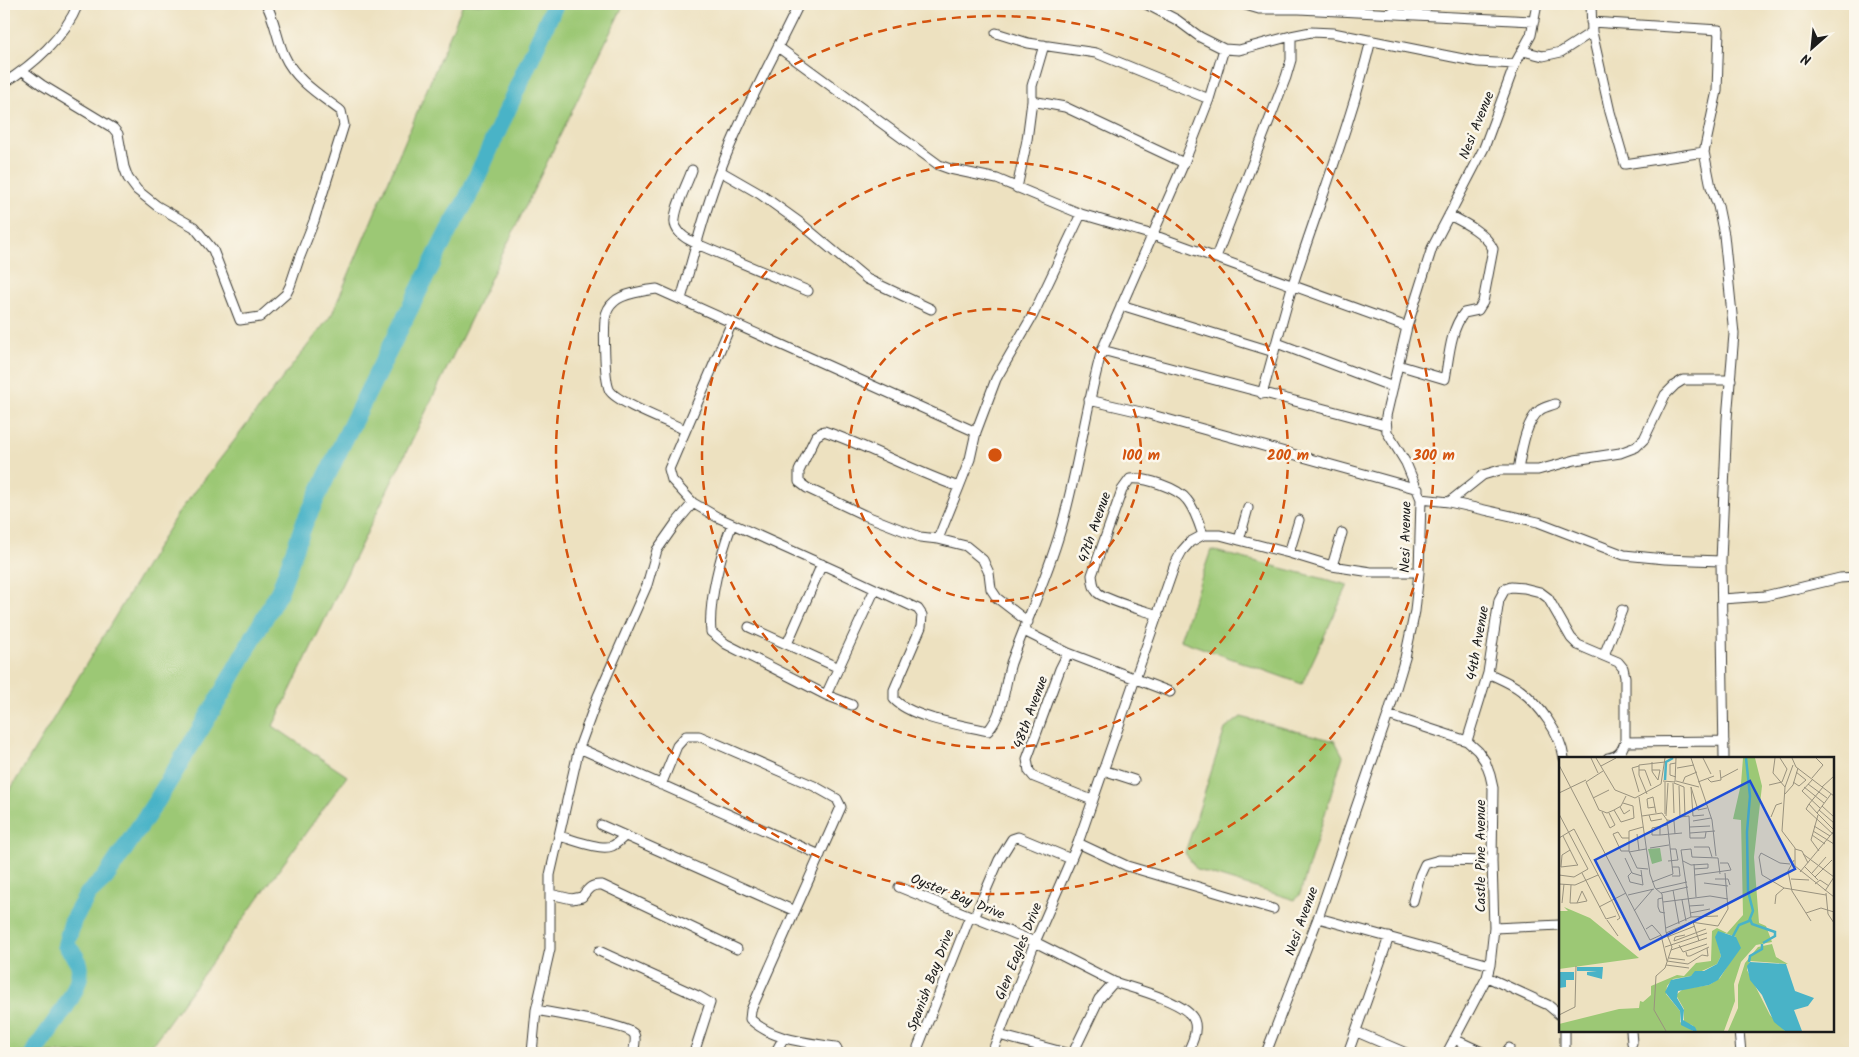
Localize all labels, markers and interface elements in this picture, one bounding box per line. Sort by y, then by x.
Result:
north arrow [1786,22,1836,72]
text: N [1797,47,1815,71]
street label: Nesi Avenue [1453,87,1501,163]
text: 100 m [1122,444,1160,468]
text: 200 m [1267,444,1309,468]
text: 300 m [1412,444,1455,468]
centre of rings [986,446,1004,464]
street label: 47th Avenue [1073,488,1118,566]
street label: Nesi Avenue [1394,500,1418,573]
street label: 44th Avenue [1461,604,1495,682]
street label: 48th Avenue [1008,672,1054,752]
inset map [1559,757,1834,1032]
street label: Castle Pine Avenue [1470,799,1492,913]
street label: Oyster Bay Drive [907,868,1009,926]
street label: Nesi Avenue [1279,883,1325,959]
street label: Glen Eagles Drive [989,899,1049,1003]
street label: Spanish Bay Drive [901,926,961,1034]

